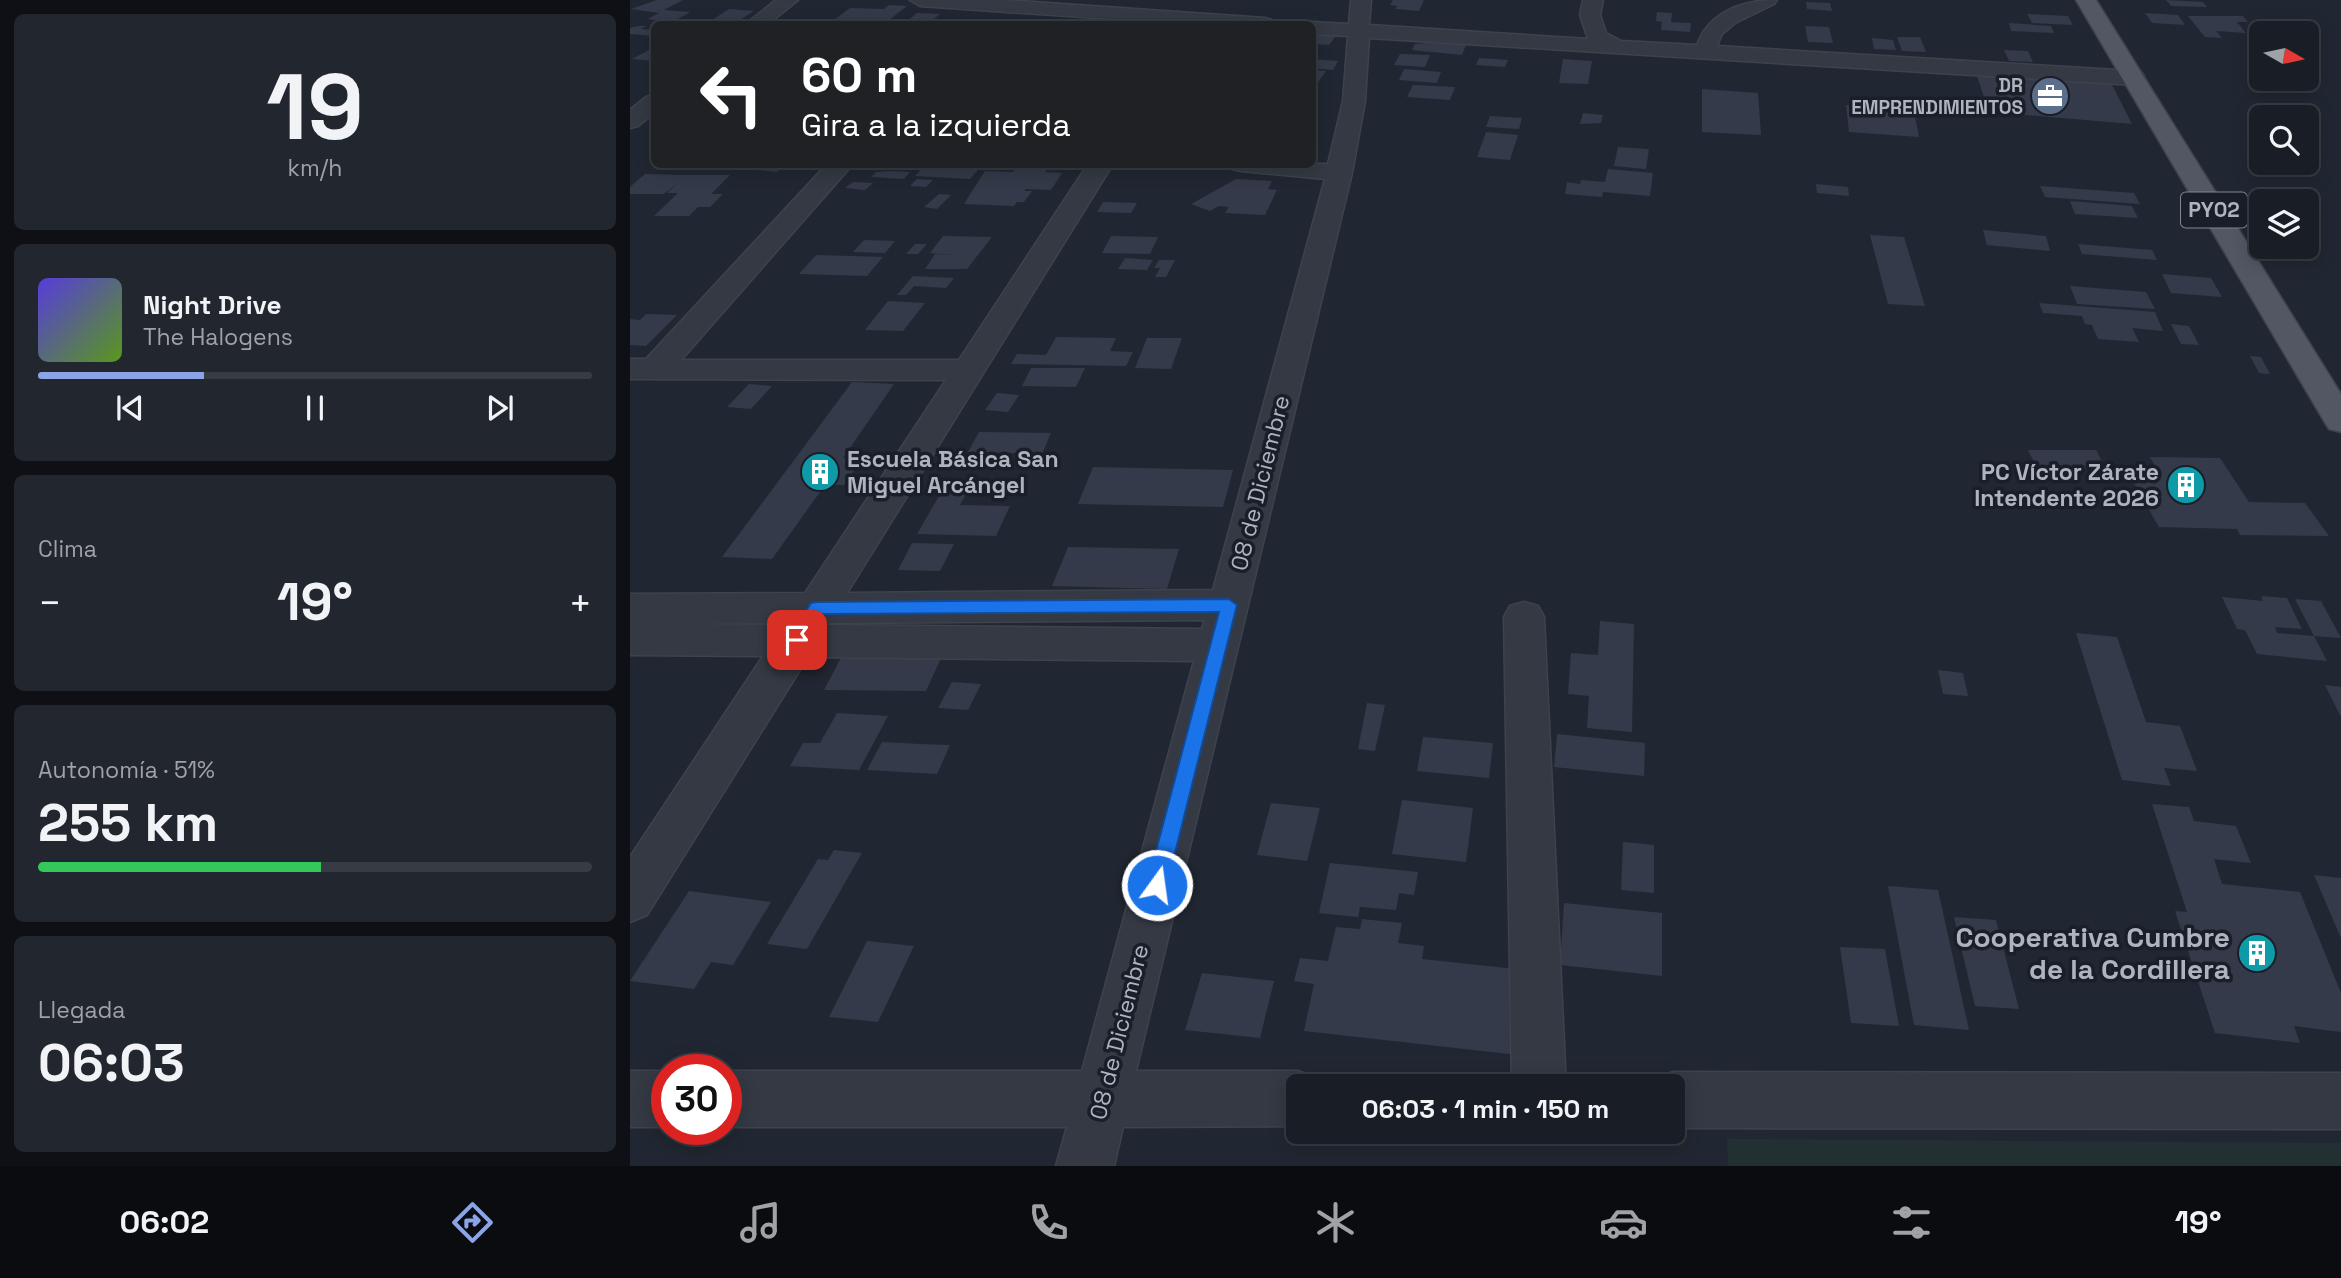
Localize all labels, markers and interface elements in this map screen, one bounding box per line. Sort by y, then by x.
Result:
north arrow [2249,21,2319,91]
map controls [2249,21,2319,259]
text: 60 m [801,44,917,106]
text: 19 [266,49,364,166]
icon: left [686,49,777,140]
place label: DR EMPRENDIMIENTOS [1851,73,2023,120]
office icon: DR EMPRENDIMIENTOS [2029,75,2071,117]
text: Gira a la izquierda [801,105,1071,145]
button: search [2249,105,2319,175]
text: km/h [288,153,342,183]
button: layers [2249,189,2319,259]
road number: PY02 [2181,192,2247,228]
text: Night Drive [143,288,281,322]
text: The Halogens [143,322,293,352]
icon: previous [111,389,149,427]
icon: pause [296,389,334,427]
icon: next [481,389,519,427]
street label: 08 de Diciembre [1224,392,1296,574]
place label: Escuela Básica San Miguel Arcángel [847,444,1059,500]
building icon: Escuela Básica San Miguel Arcángel [799,451,841,493]
place label: PC Víctor Zárate Intendente 2026 [1974,457,2159,513]
building icon: PC Víctor Zárate Intendente 2026 [2165,464,2207,506]
text: Clima [38,534,97,564]
text: 19° [277,569,353,635]
text: − [38,579,62,627]
text: + [568,579,592,627]
pin [767,610,827,670]
icon: arrive [778,621,816,659]
text: Autonomía · 51% [38,755,215,785]
text: 255 km [38,790,218,856]
position arrow [1120,848,1194,922]
place label: Cooperativa Cumbre de la Cordillera [1955,919,2230,987]
building icon: Cooperativa Cumbre de la Cordillera [2236,932,2278,974]
street label: 08 de Diciembre [1083,941,1155,1123]
text: Llegada [38,995,126,1025]
text: 06:03 [38,1030,185,1096]
speed limit sign: 30 [651,1054,742,1145]
text: 06:03 · 1 min · 150 m [1362,1092,1609,1126]
icon: directions [448,1198,497,1247]
icon: music [736,1198,785,1247]
icon: phone [1024,1198,1073,1247]
icon: climate [1311,1198,1360,1247]
icon: car [1599,1198,1648,1247]
icon: filters [1887,1198,1936,1247]
text: 06:02 [119,1202,209,1242]
text: 19° [2175,1202,2222,1242]

